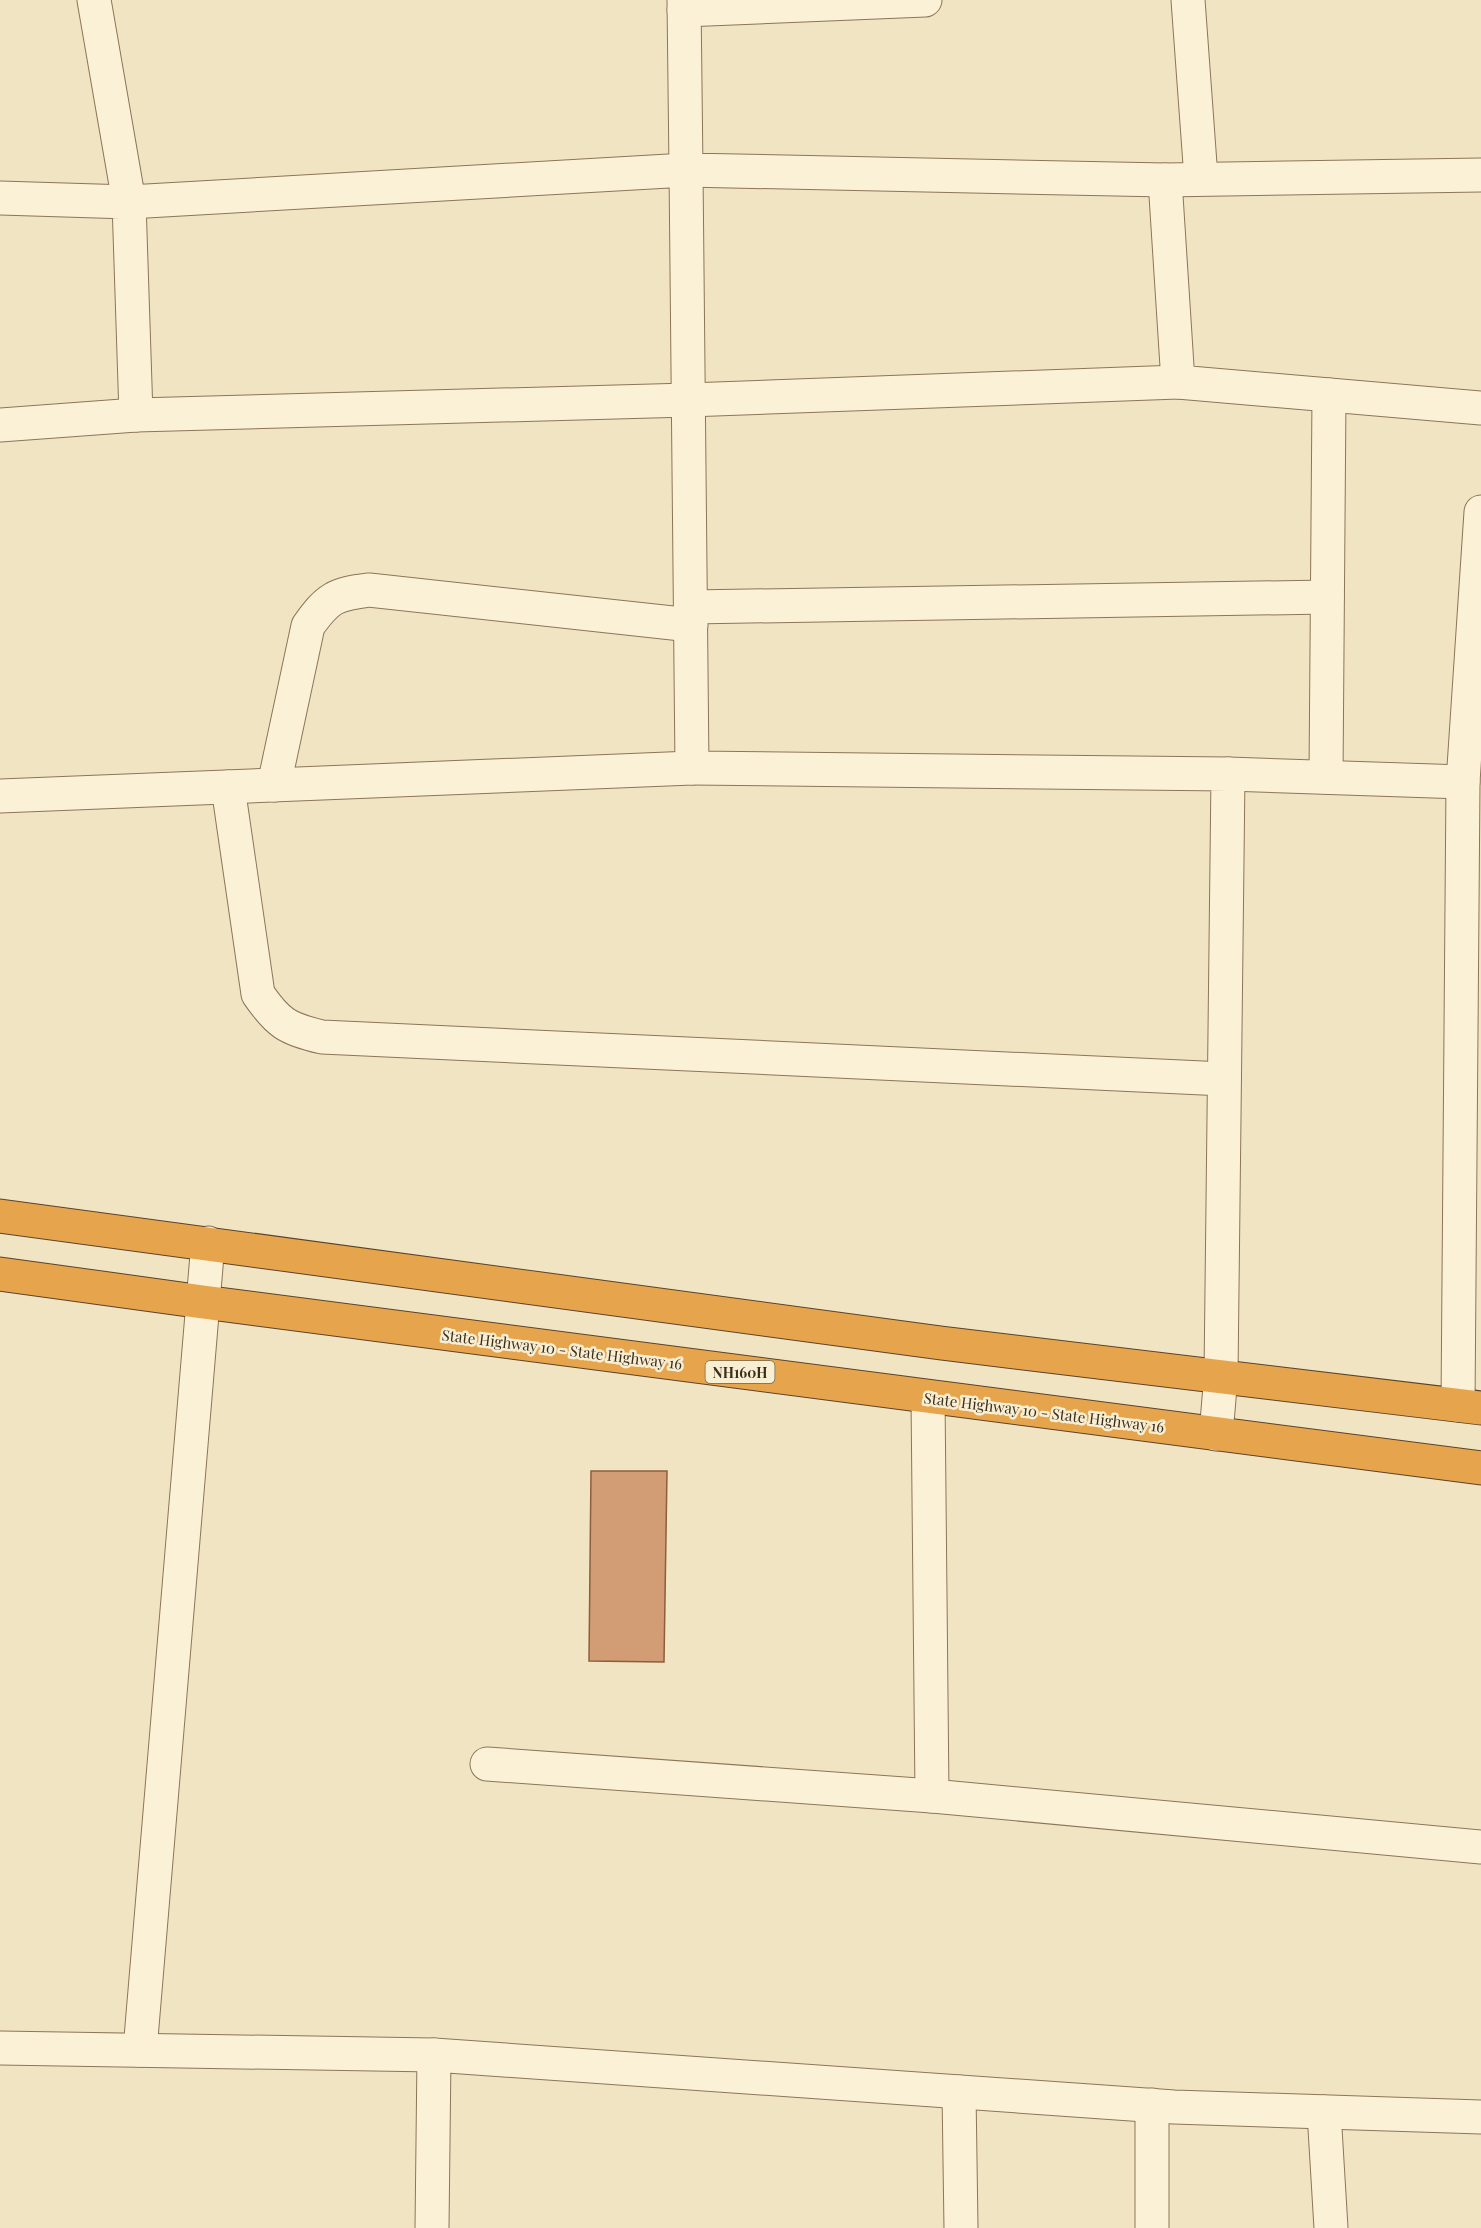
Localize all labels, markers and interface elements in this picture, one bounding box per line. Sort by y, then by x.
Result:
street label: State Highway 10 - State Highway 16 [441,1324,684,1374]
road number: NH160H [706,1361,774,1383]
street label: State Highway 10 - State Highway 16 [923,1387,1166,1437]

